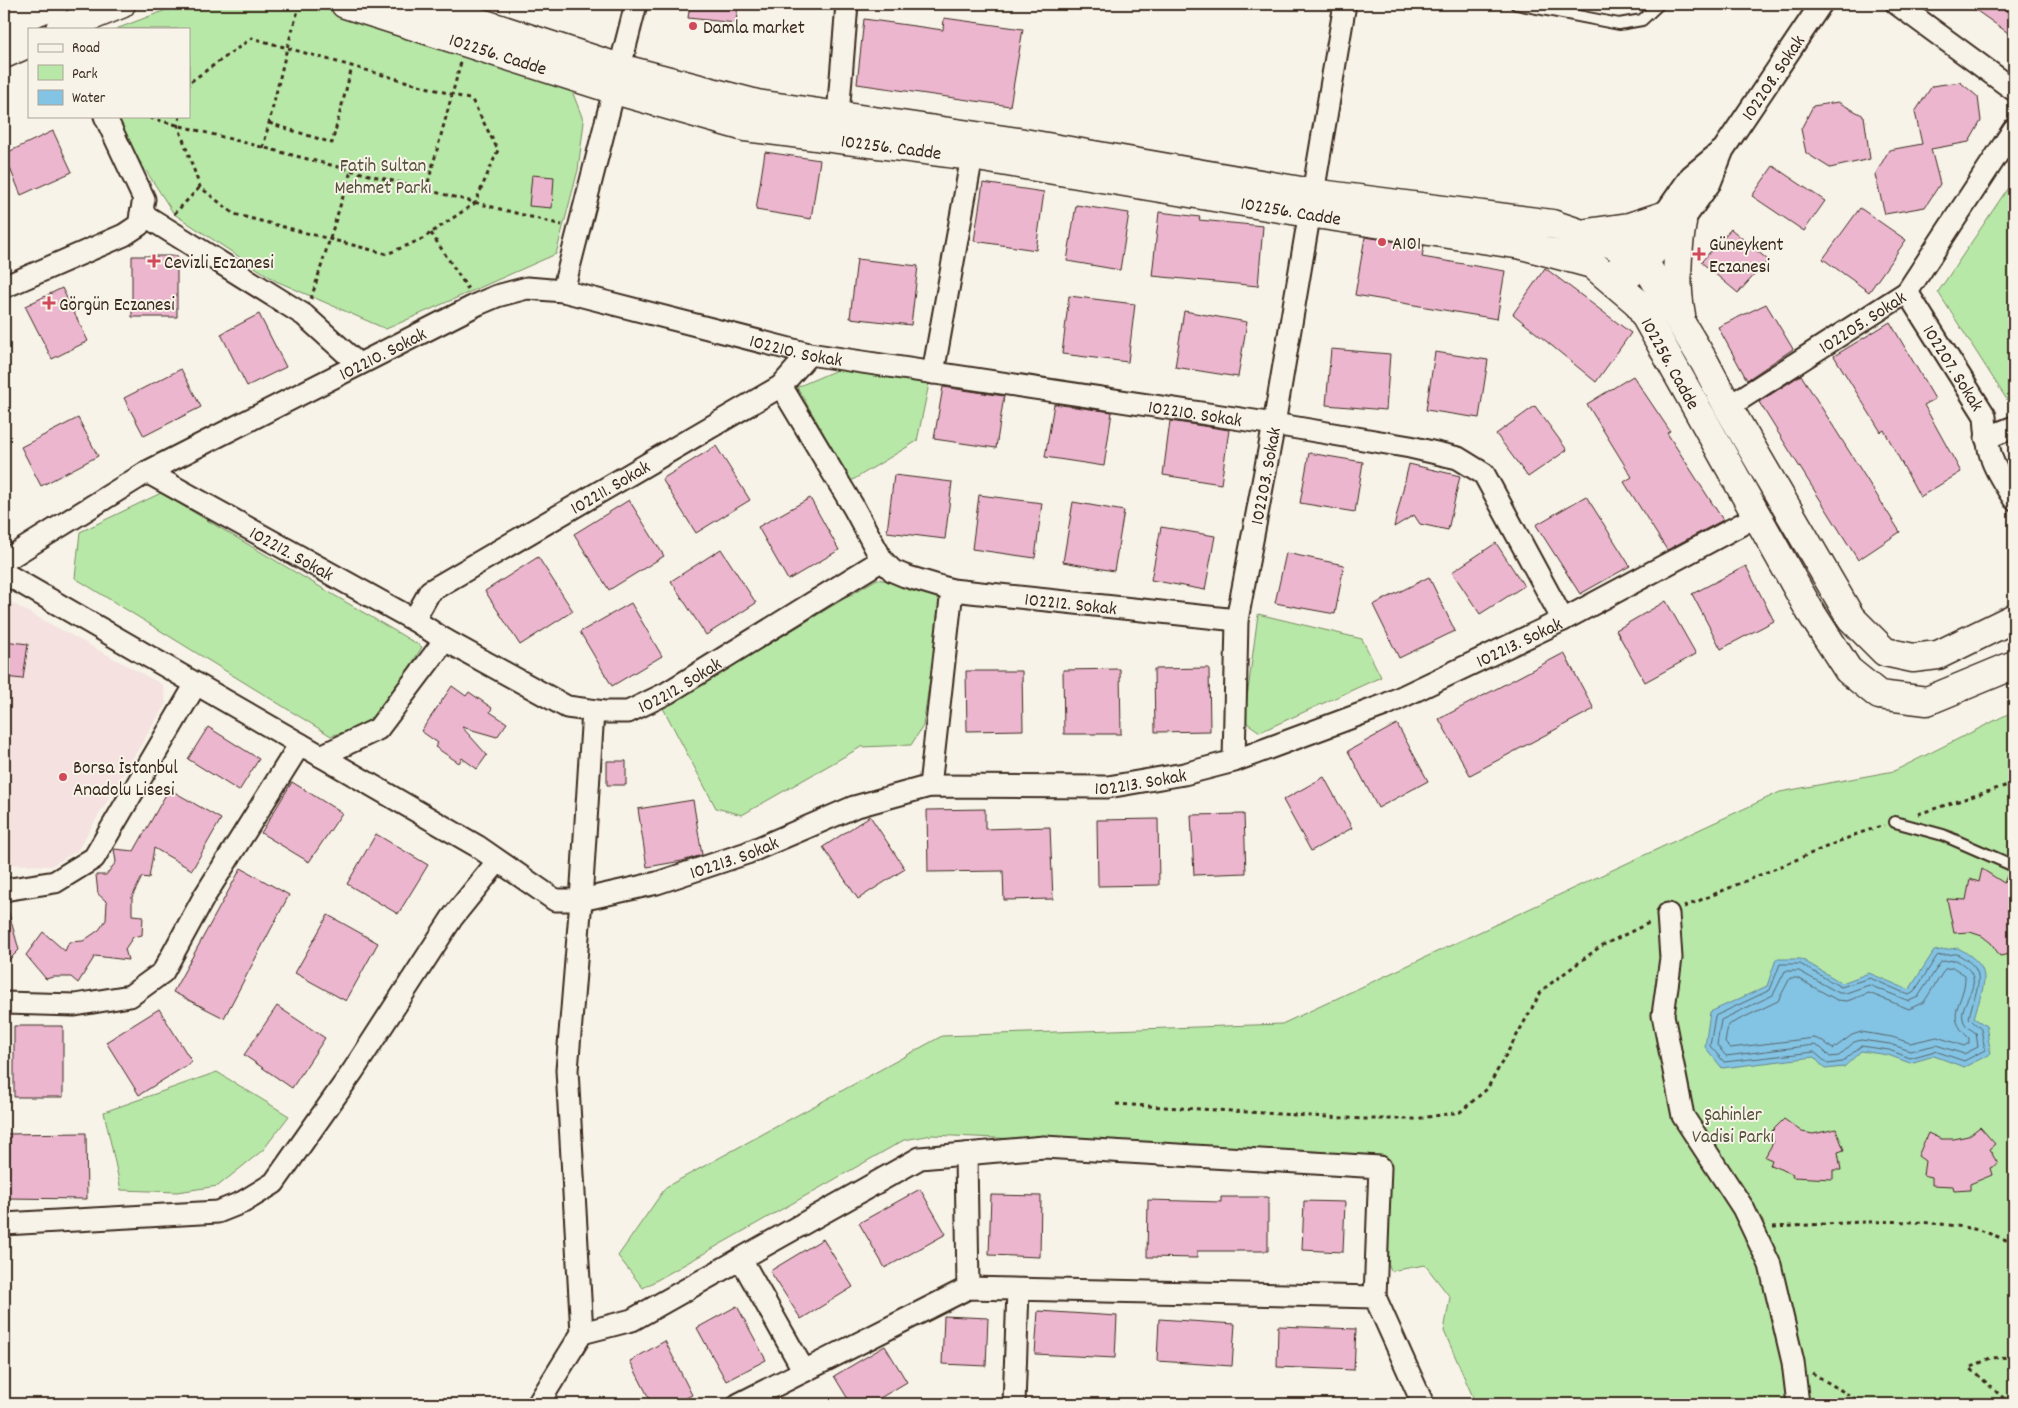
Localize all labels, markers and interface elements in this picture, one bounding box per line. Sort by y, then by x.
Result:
place label: Damla market [703,16,805,43]
marker: Damla market [687,20,699,32]
legend [28,28,190,118]
street label: 102256. Cadde [445,28,550,84]
street label: 102208. Sokak [1736,30,1814,127]
text: Road [72,38,100,60]
text: Park [72,64,98,86]
text: Water [72,88,106,110]
street label: 102256. Cadde [839,129,943,169]
park label: Fatih Sultan Mehmet Parkı [335,154,431,203]
street label: 102256. Cadde [1238,192,1343,235]
place label: A101 [1392,232,1421,259]
place label: Güneykent Eczanesi [1709,233,1784,282]
marker: A101 [1376,236,1388,248]
marker: Güneykent Eczanesi [1693,248,1705,260]
place label: Cevizli Eczanesi [164,251,274,278]
marker: Cevizli Eczanesi [148,255,160,267]
street label: 102205. Sokak [1815,286,1913,362]
place label: Görgün Eczanesi [59,293,175,320]
marker: Görgün Eczanesi [43,297,55,309]
street label: 102256. Cadde [1632,314,1705,415]
street label: 102207. Sokak [1914,321,1989,418]
street label: 102210. Sokak [335,322,432,389]
street label: 102210. Sokak [746,329,844,376]
street label: 102210. Sokak [1146,395,1244,436]
street label: 102203. Sokak [1245,425,1290,527]
street label: 102211. Sokak [566,455,656,523]
street label: 102212. Sokak [243,521,338,590]
street label: 102212. Sokak [1023,588,1118,624]
street label: 102213. Sokak [1473,612,1568,676]
street label: 102212. Sokak [634,652,728,722]
place label: Borsa İstanbul Anadolu Lisesi [73,756,178,805]
street label: 102213. Sokak [1095,764,1189,804]
marker: Borsa İstanbul Anadolu Lisesi [57,771,69,783]
street label: 102213. Sokak [687,831,784,888]
park label: Şahinler Vadisi Parkı [1692,1103,1774,1152]

